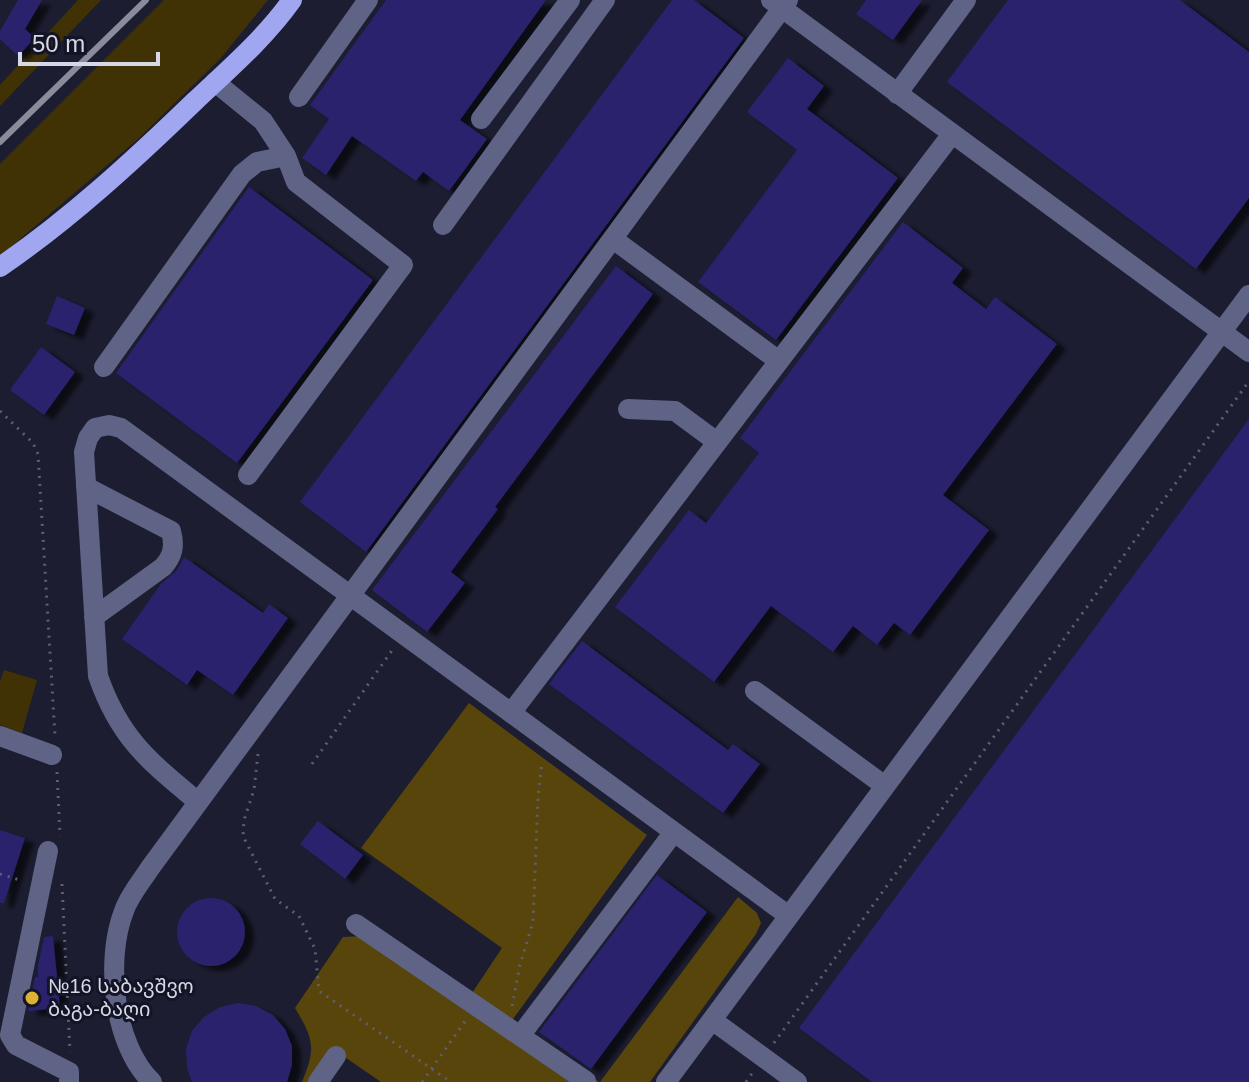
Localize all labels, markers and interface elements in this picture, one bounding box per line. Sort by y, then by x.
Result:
scale bar [20,16,158,66]
text: 50 m [32,30,85,57]
place label: №16 საბავშვო ბაგა-ბაღი [48,975,194,1022]
marker: №16 საბავშვო ბაგა-ბაღი [23,989,41,1007]

